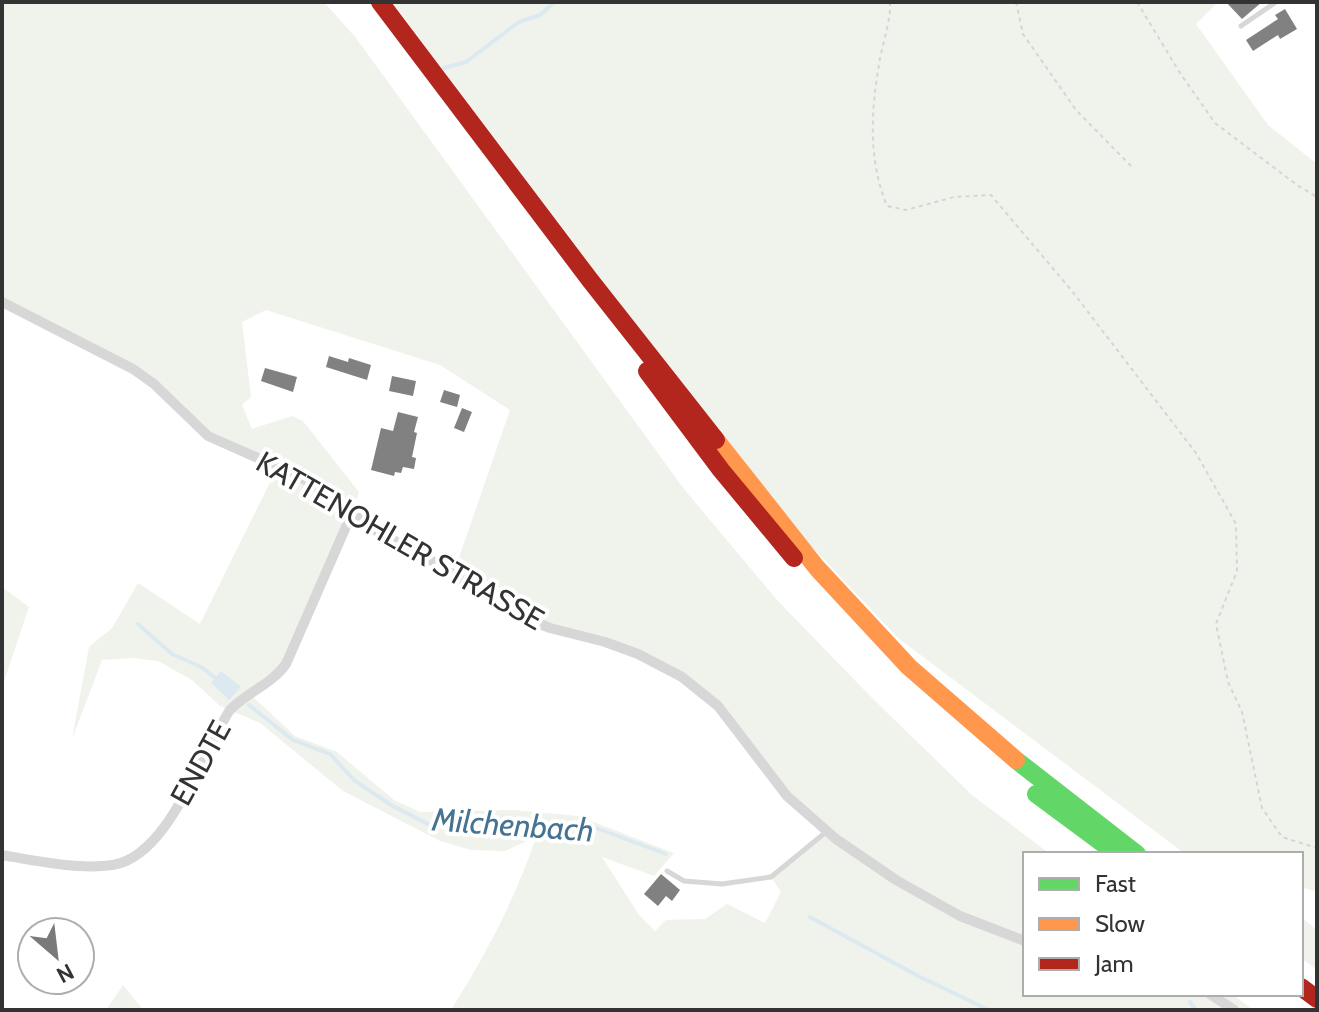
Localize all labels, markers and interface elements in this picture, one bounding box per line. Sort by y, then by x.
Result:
street label: KATTENOHLER STRASSE [250,443,551,638]
street label: ENDTE [162,714,239,812]
water label: Milchenbach [430,799,595,850]
legend [1023,852,1303,996]
text: Fast [1095,869,1136,898]
text: Slow [1095,909,1145,938]
north arrow [16,916,96,996]
text: Jam [1094,949,1133,978]
text: N [52,958,78,989]

